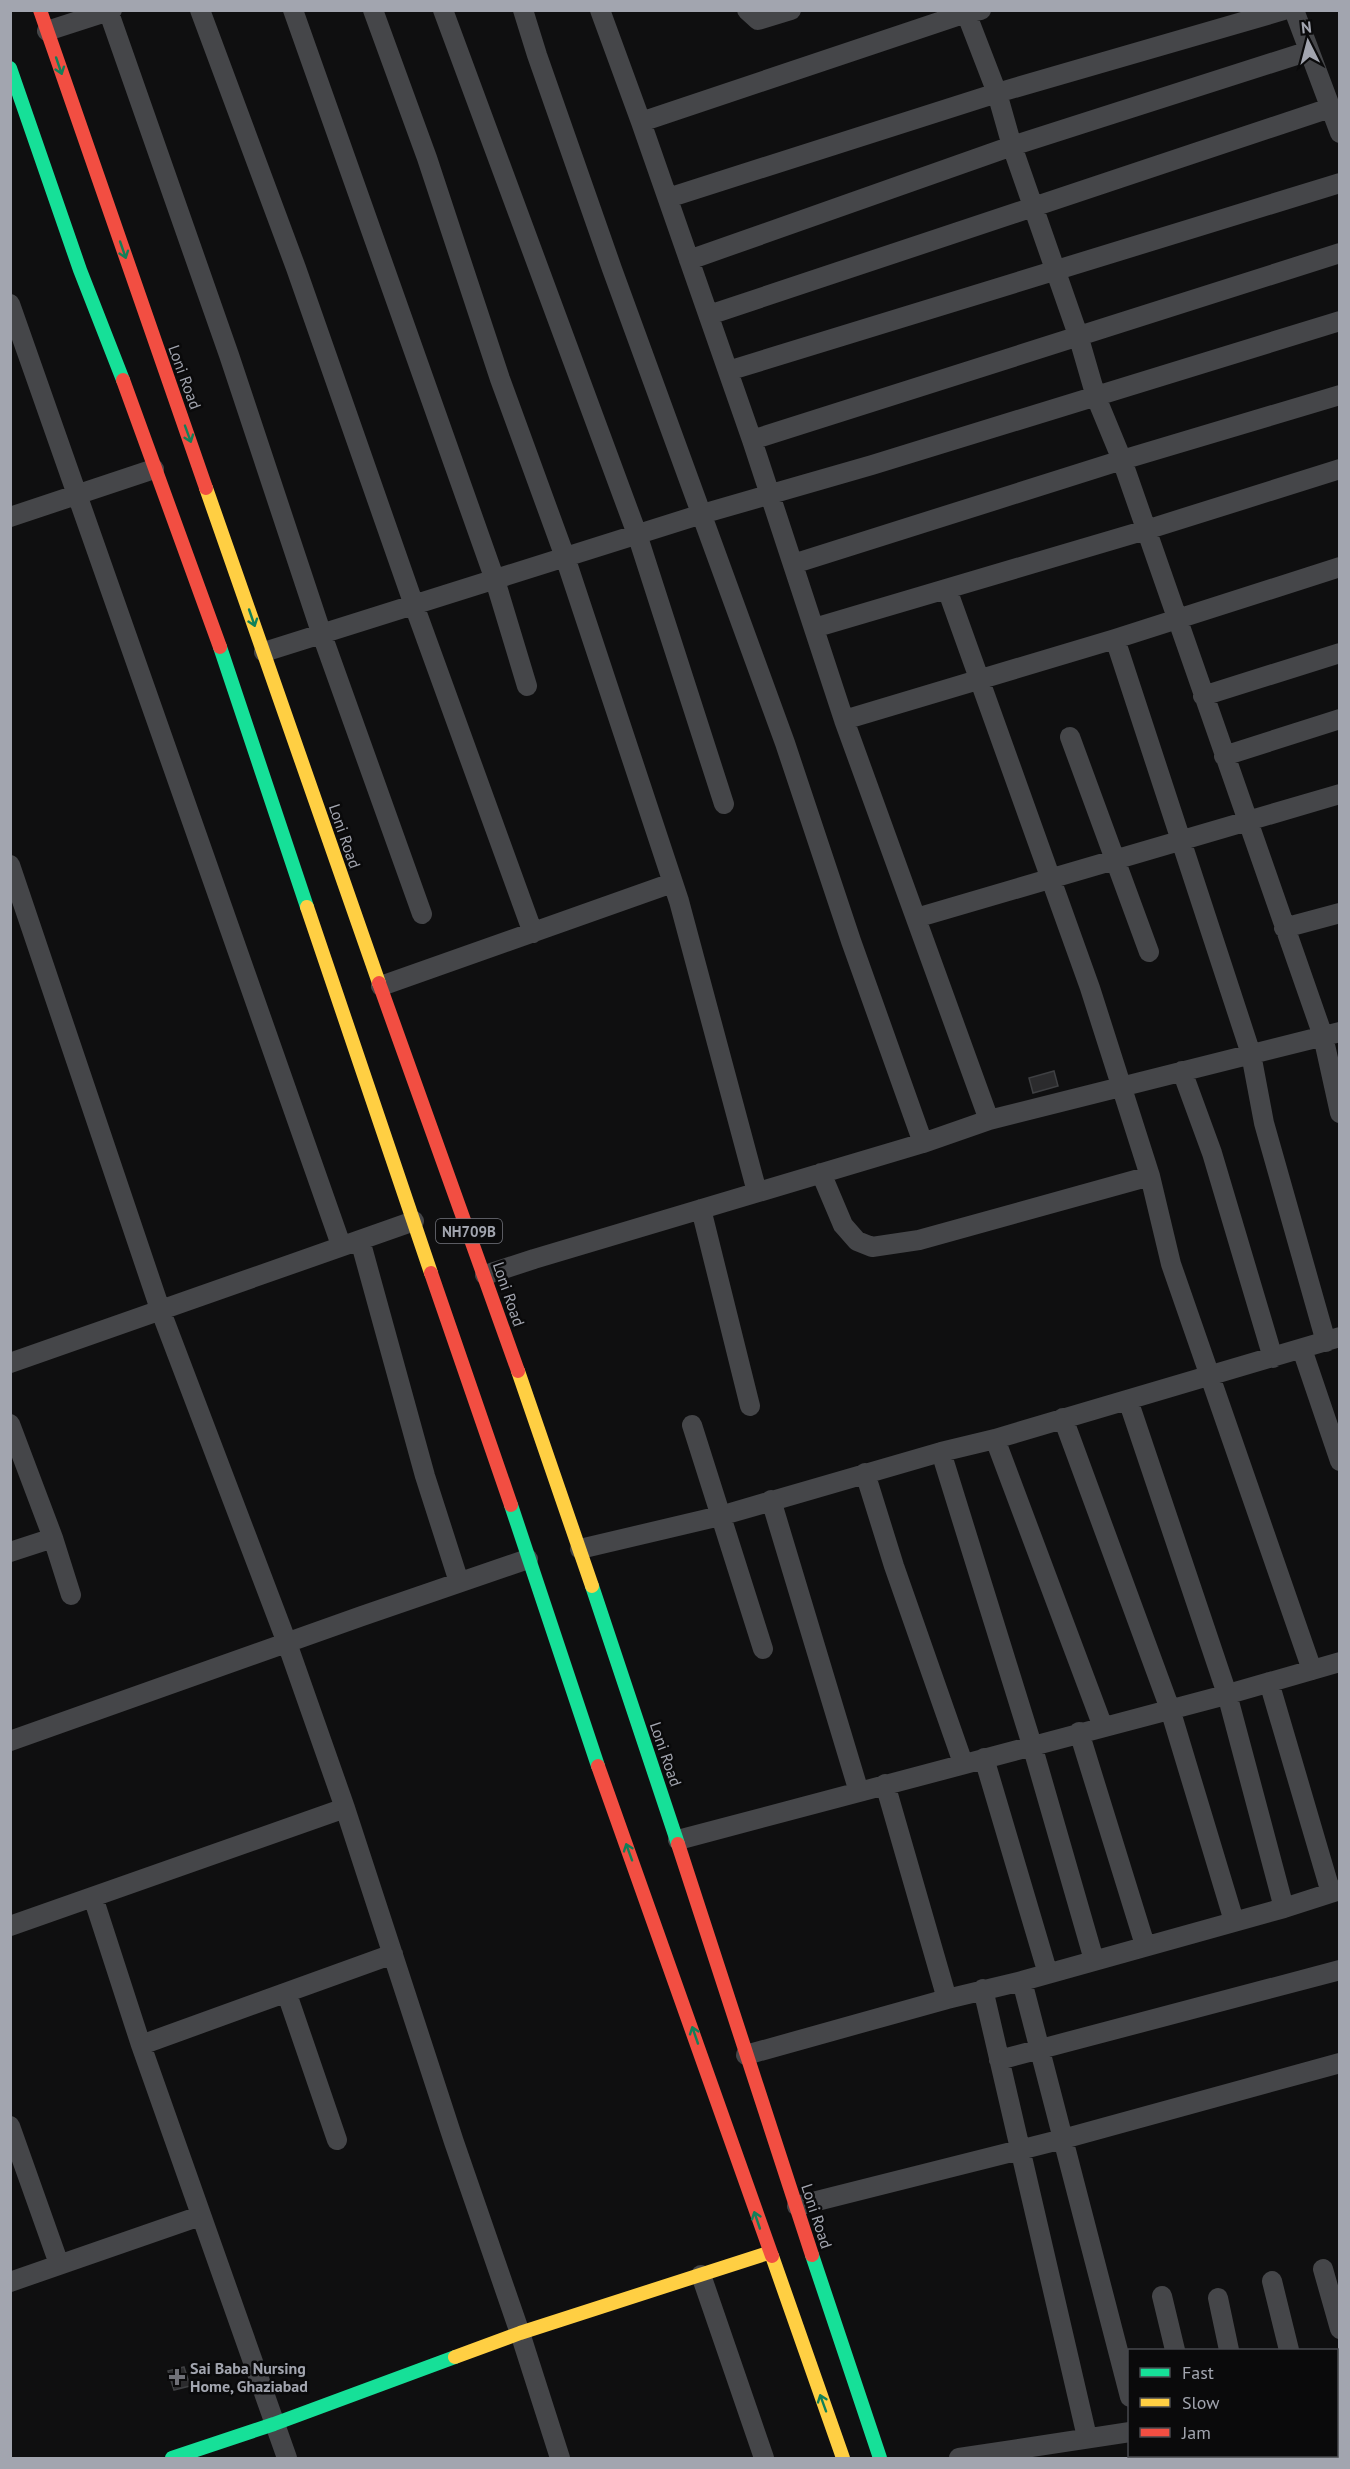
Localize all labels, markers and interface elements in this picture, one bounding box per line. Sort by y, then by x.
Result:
north arrow [1278,12,1338,72]
text: N [1300,17,1313,38]
one-way arrow [54,56,65,75]
one-way arrow [118,240,129,259]
street label: Loni Road [164,342,206,412]
one-way arrow [184,424,195,443]
one-way arrow [247,608,258,627]
street label: Loni Road [325,801,365,871]
road number: NH709B [436,1219,502,1243]
street label: Loni Road [489,1259,529,1329]
street label: Loni Road [646,1719,686,1789]
one-way arrow [623,1843,634,1861]
one-way arrow [688,2026,699,2045]
street label: Loni Road [797,2181,837,2251]
one-way arrow [751,2211,762,2230]
legend [1128,2349,1338,2457]
place label: Sai Baba Nursing Home, Ghaziabad [190,2358,308,2396]
text: Fast [1182,2361,1214,2384]
marker: Sai Baba Nursing Home, Ghaziabad [168,2368,186,2386]
text: Slow [1182,2391,1220,2414]
one-way arrow [817,2395,828,2413]
text: Jam [1181,2421,1211,2444]

